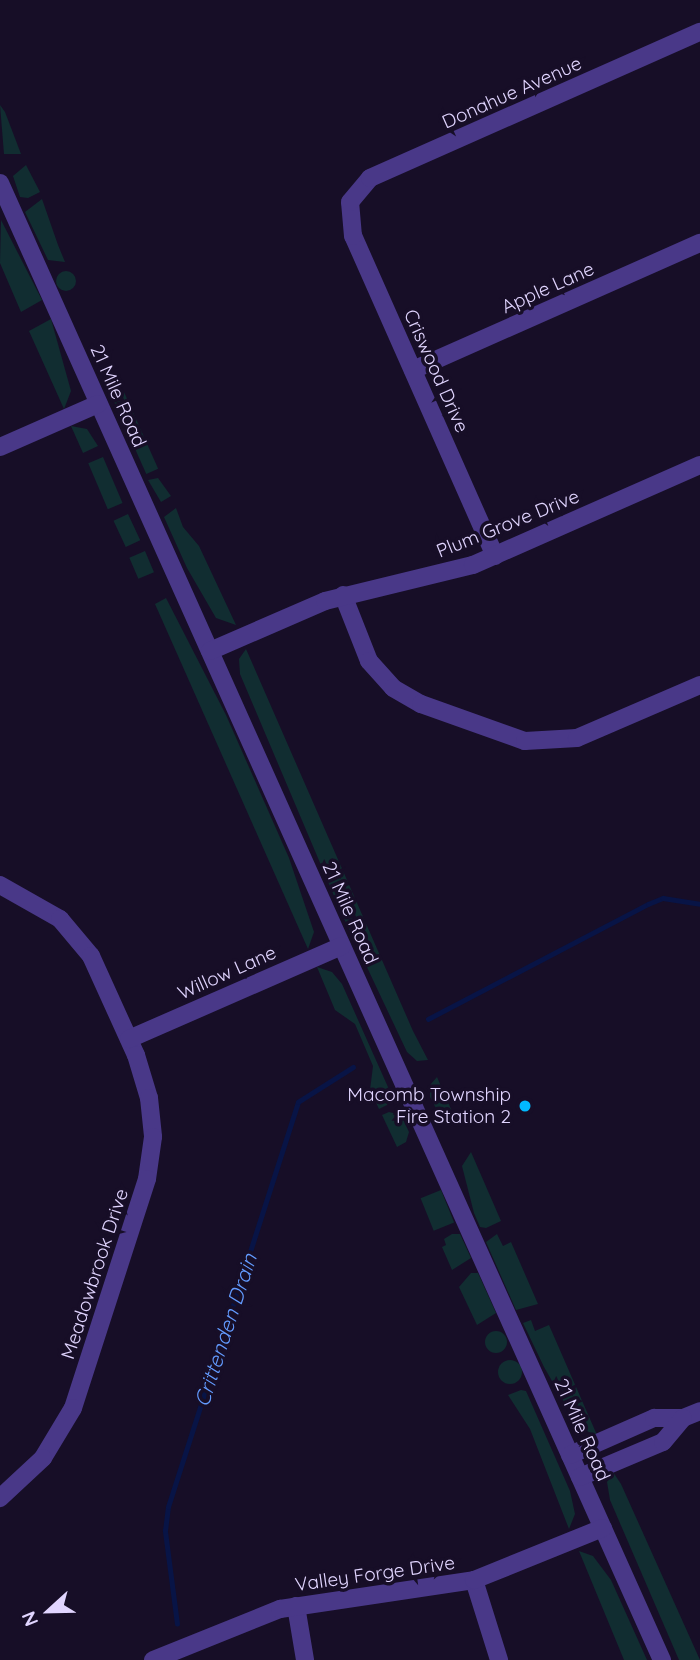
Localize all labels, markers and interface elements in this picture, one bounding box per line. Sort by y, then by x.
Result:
street label: Donahue Avenue [439,52,585,134]
street label: Apple Lane [498,258,598,318]
street label: Criswood Drive [399,306,473,436]
street label: 21 Mile Road [85,341,151,451]
street label: Plum Grove Drive [433,485,583,563]
street label: 21 Mile Road [317,858,383,968]
street label: Willow Lane [174,941,280,1005]
place label: Macomb Township Fire Station 2 [347,1084,511,1128]
marker: Macomb Township Fire Station 2 [517,1098,533,1114]
street label: Meadowbrook Drive [57,1186,133,1362]
water label: Crittenden Drain [188,1250,262,1410]
street label: 21 Mile Road [549,1375,615,1485]
street label: Valley Forge Drive [294,1551,456,1597]
north arrow [14,1576,84,1646]
text: N [16,1608,43,1630]

